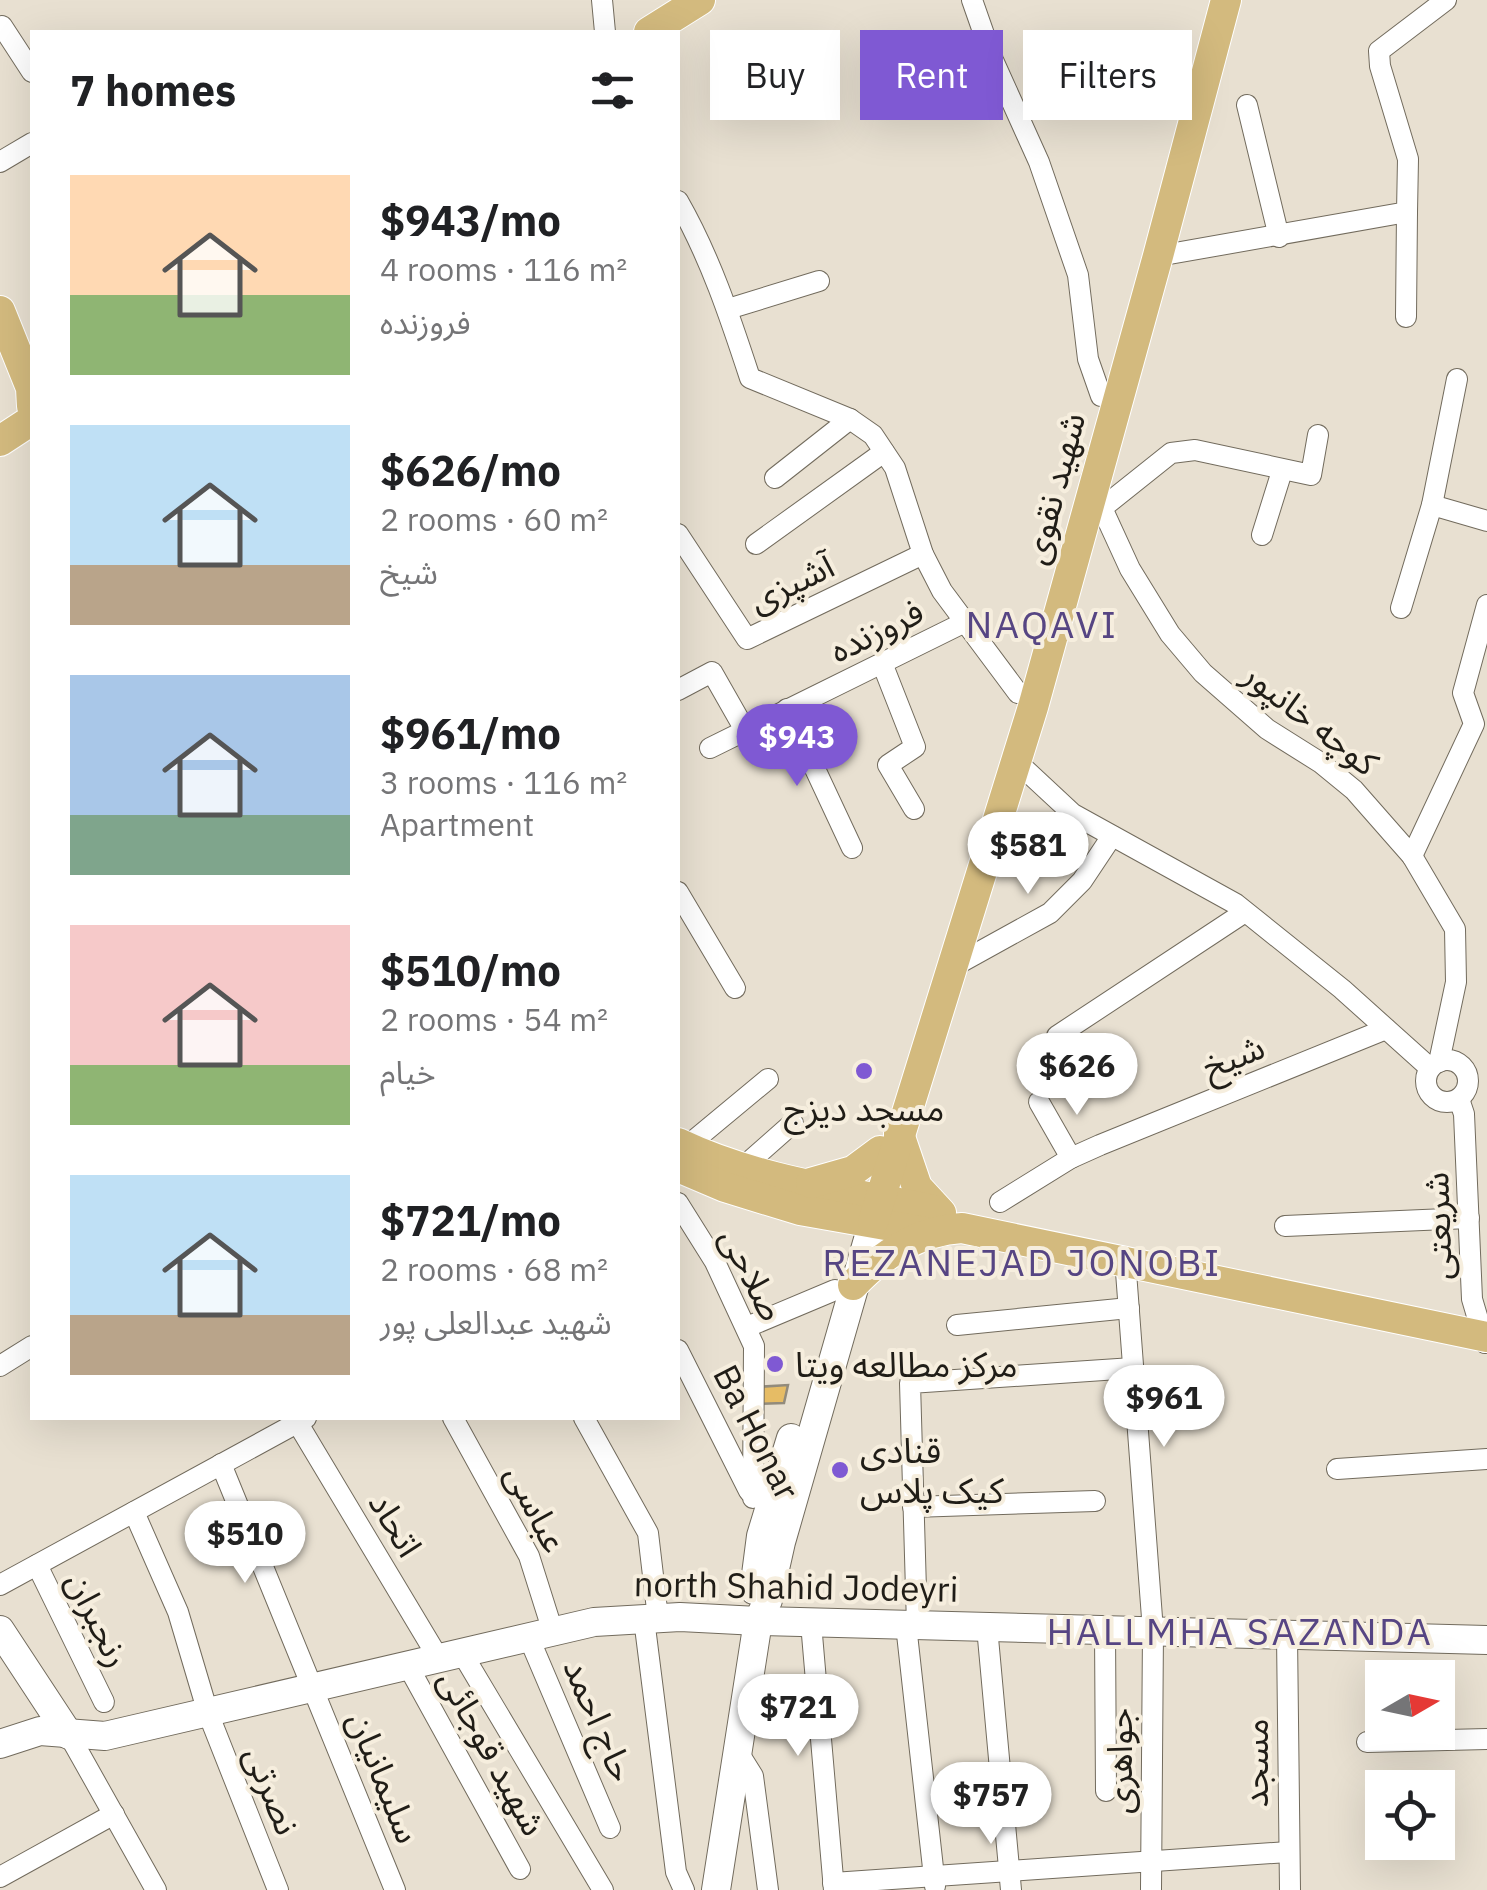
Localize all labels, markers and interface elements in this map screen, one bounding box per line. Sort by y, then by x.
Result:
chip: Buy [710,30,840,120]
chip: Rent [860,30,1003,120]
chip: Filters [1023,30,1192,120]
text: 7 homes [70,63,236,118]
icon: filters [585,63,640,118]
text: $943/mo [380,193,561,248]
icon: home [150,215,270,335]
text: 4 rooms · 116 m² [380,248,627,290]
text: فروزنده [380,301,471,343]
street label: شهید نقوی [1011,407,1095,569]
text: $626/mo [380,443,561,498]
icon: home [150,465,270,585]
text: 2 rooms · 60 m² [380,498,608,540]
street label: آشپزی [741,541,843,622]
text: شیخ [380,551,438,593]
street label: فروزنده [821,588,931,672]
district label: NAQAVI [965,599,1119,648]
street label: کوچه خانپور [1233,650,1388,786]
pin: $943 [738,704,856,789]
text: $961/mo [380,706,561,761]
icon: home [150,715,270,835]
text: $943 [759,715,835,757]
text: 3 rooms · 116 m² [380,761,627,803]
text: Apartment [380,803,534,845]
pin: $581 [969,812,1087,897]
text: $581 [990,823,1066,865]
text: $510/mo [380,943,561,998]
icon: home [150,965,270,1085]
text: 2 rooms · 54 m² [380,998,608,1040]
street label: شیخ [1195,1023,1272,1093]
pin: $626 [1018,1033,1136,1118]
text: $626 [1039,1044,1115,1086]
text: خیام [380,1051,436,1093]
marker: مسجد دیزج [853,1060,875,1082]
place label: مسجد دیزج [784,1085,944,1135]
street label: شریعتی [1412,1171,1462,1281]
text: $721/mo [380,1193,561,1248]
icon: home [150,1215,270,1335]
street label: صلاحی [710,1219,796,1329]
district label: REZANEJAD JONOBI [822,1237,1222,1286]
text: 2 rooms · 68 m² [380,1248,608,1290]
text: شهید عبدالعلی پور [380,1301,612,1343]
place label: مرکز مطالعه ویتا [795,1341,1018,1387]
marker: مرکز مطالعه ویتا [764,1353,786,1375]
street label: Ba Honar [703,1357,811,1507]
pin: $961 [1105,1365,1223,1450]
text: $961 [1126,1376,1202,1418]
place label: قنادی کیک پلاس [860,1427,1004,1513]
street label: عباسی [495,1456,579,1560]
marker: قنادی کیک پلاس [829,1459,851,1481]
street label: اتحاد [359,1483,433,1565]
pin: $510 [186,1501,304,1586]
text: $510 [207,1512,283,1554]
street label: north Shahid Jodeyri [633,1560,959,1612]
street label: رنجبران [56,1564,142,1674]
district label: HALLMHA SAZANDA [1047,1606,1433,1655]
street label: حاج احمد [550,1652,646,1790]
north arrow [1365,1660,1455,1750]
map controls [1365,1660,1455,1860]
street label: شهید قوجائی [428,1661,558,1843]
pin: $721 [739,1674,857,1759]
text: $721 [760,1685,836,1727]
street label: سلیمانیان [338,1704,432,1850]
street label: جواهری [1096,1708,1142,1814]
street label: مسجد [1232,1718,1278,1808]
street label: نصرتی [235,1739,311,1841]
pin: $757 [932,1762,1050,1847]
button: locate [1365,1770,1455,1860]
text: $757 [953,1773,1029,1815]

